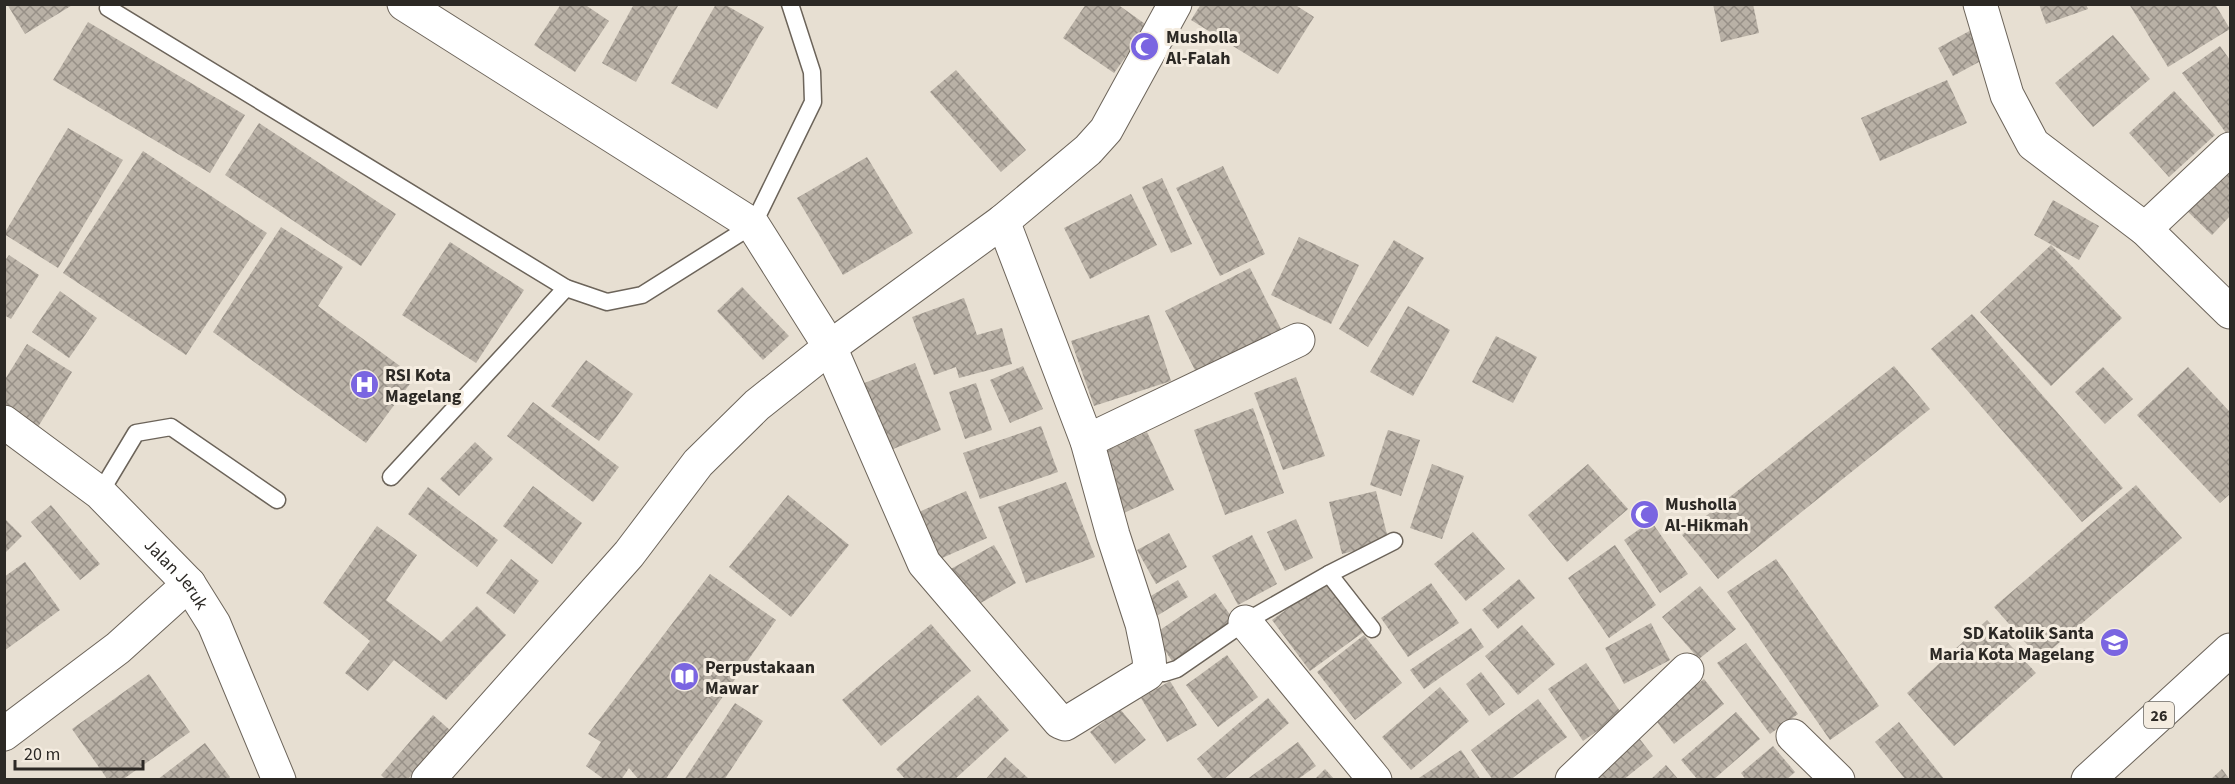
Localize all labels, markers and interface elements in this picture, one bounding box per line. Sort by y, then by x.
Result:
place label: Musholla Al-Falah [1165,25,1238,71]
mosque icon: Musholla Al-Falah [1129,31,1161,63]
place label: RSI Kota Magelang [385,363,462,409]
hospital icon: RSI Kota Magelang [348,369,380,401]
place label: Musholla Al-Hikmah [1664,492,1749,538]
mosque icon: Musholla Al-Hikmah [1628,498,1660,530]
street label: Jalan Jeruk [138,533,214,615]
place label: SD Katolik Santa Maria Kota Magelang [1929,621,2094,667]
school or university icon: SD Katolik Santa Maria Kota Magelang [2099,627,2131,659]
place label: Perpustakaan Mawar [705,655,815,701]
library icon: Perpustakaan Mawar [668,661,700,693]
road number: 26 [2144,702,2174,728]
scale bar [15,733,142,771]
text: 20 m [24,742,60,767]

